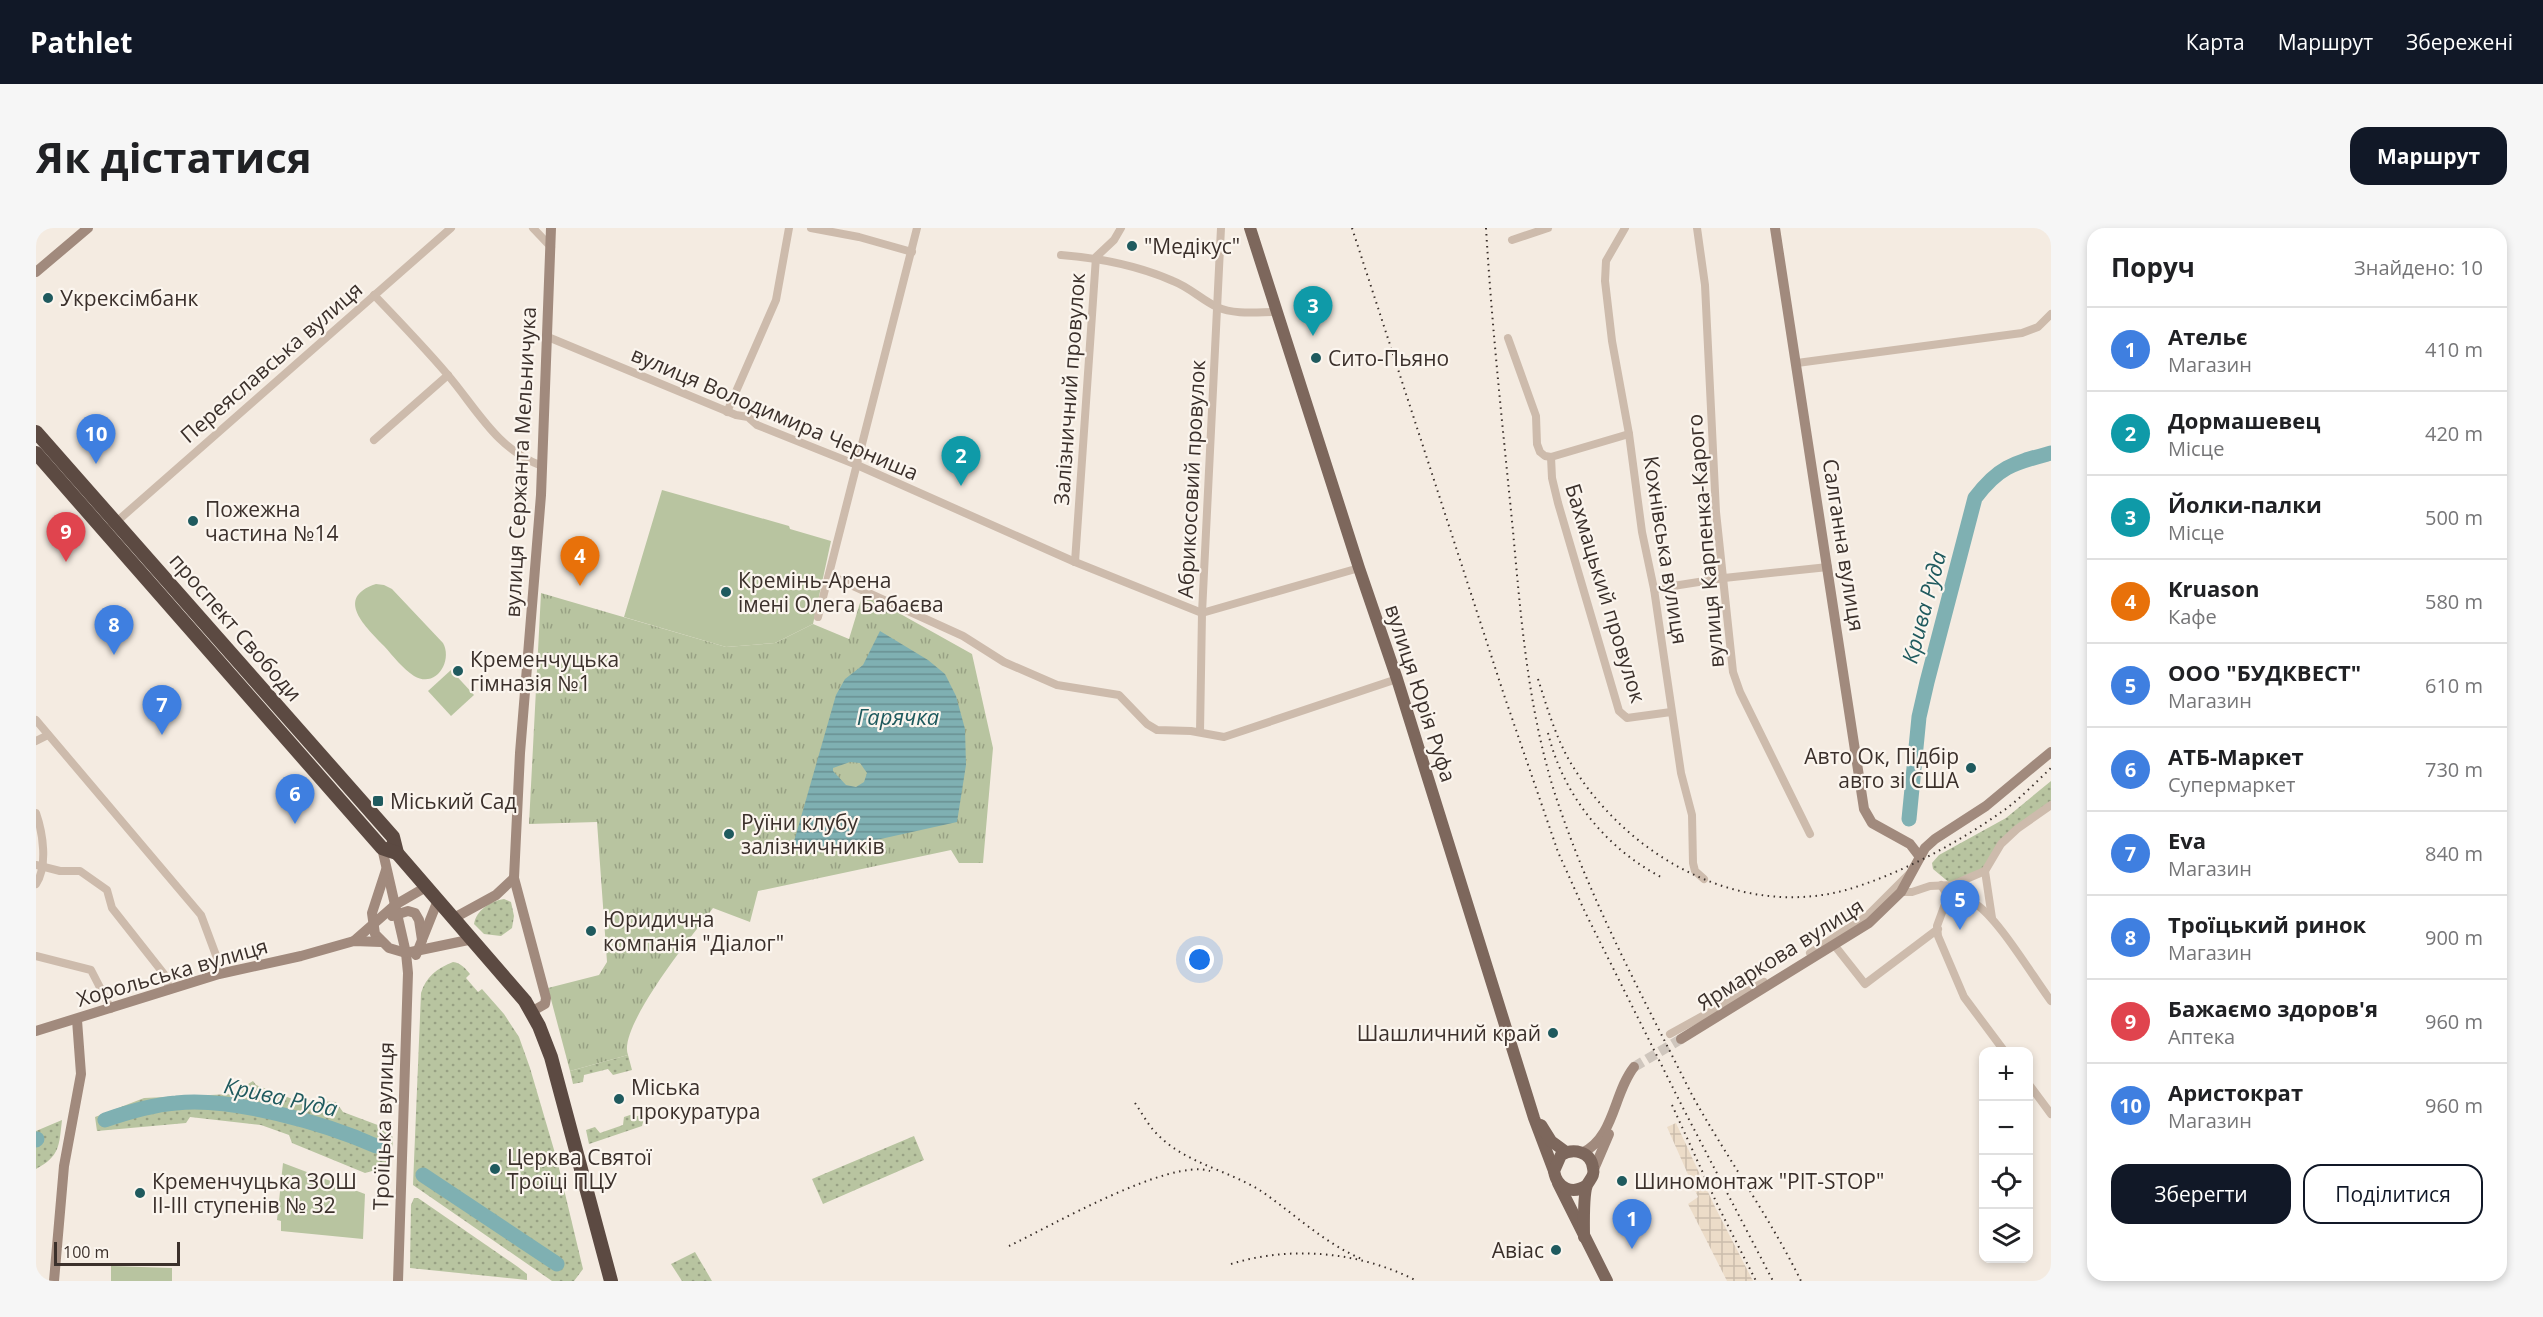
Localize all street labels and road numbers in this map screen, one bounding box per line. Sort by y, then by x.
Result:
street label: Залізничний провулок [1047,272,1091,506]
street label: Переяславська вулиця [174,275,368,449]
street label: вулиця Сержанта Мельничука [498,306,542,618]
street label: вулиця Володимира Черниша [627,340,923,486]
street label: Абрикосовий провулок [1171,359,1211,599]
street label: вулиця Карпенка-Карого [1680,413,1730,669]
street label: Кохнівська вулиця [1637,454,1695,646]
street label: Салганна вулиця [1817,457,1871,633]
street label: Бахмацький провулок [1559,480,1653,706]
street label: проспект Свободи [164,547,308,707]
street label: вулиця Юрія Руфа [1379,601,1463,785]
street label: Ярмаркова вулиця [1691,891,1869,1017]
street label: Хорольська вулиця [73,931,271,1013]
street label: Троїцька вулиця [366,1041,400,1211]

